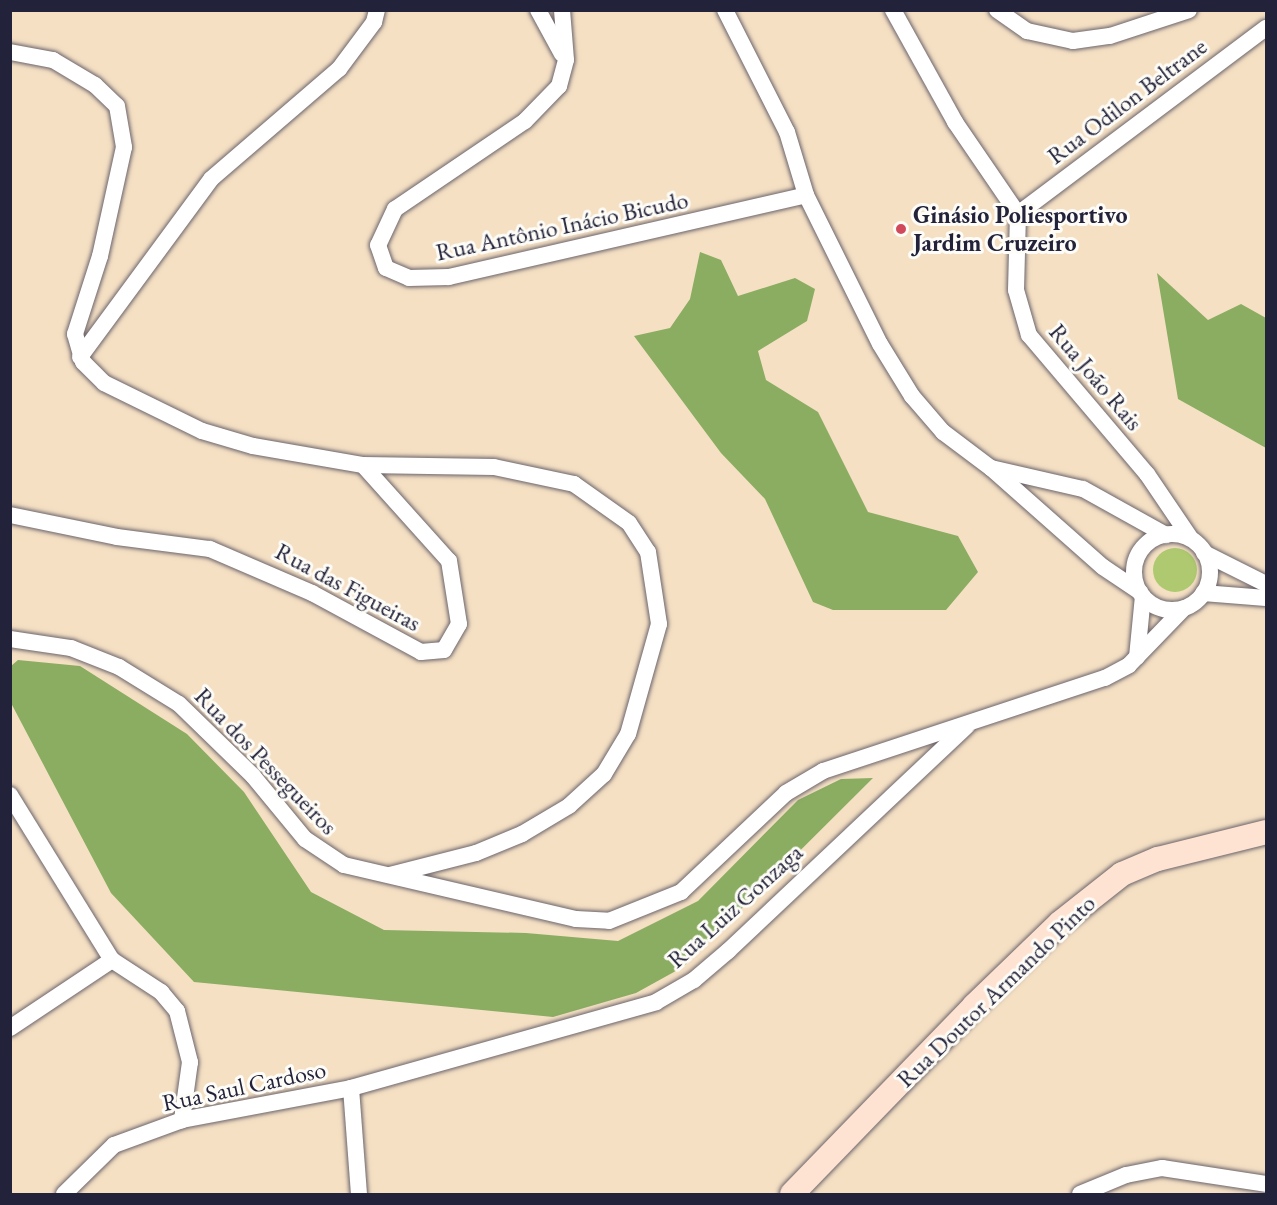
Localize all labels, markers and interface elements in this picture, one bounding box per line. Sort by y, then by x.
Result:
street label: Rua Odilon Beltrane [1042,32,1212,170]
street label: Rua Antônio Inácio Bicudo [433,185,691,267]
place label: Ginásio Poliesportivo Jardim Cruzeiro [913,201,1128,257]
marker: Ginásio Poliesportivo Jardim Cruzeiro [894,222,908,236]
street label: Rua João Rais [1043,318,1149,436]
street label: Rua das Figueiras [270,537,426,637]
street label: Rua dos Pessegueiros [189,682,343,840]
street label: Rua Luiz Gonzaga [662,838,808,974]
street label: Rua Doutor Armando Pinto [891,889,1101,1093]
street label: Rua Saul Cardoso [160,1055,328,1117]

